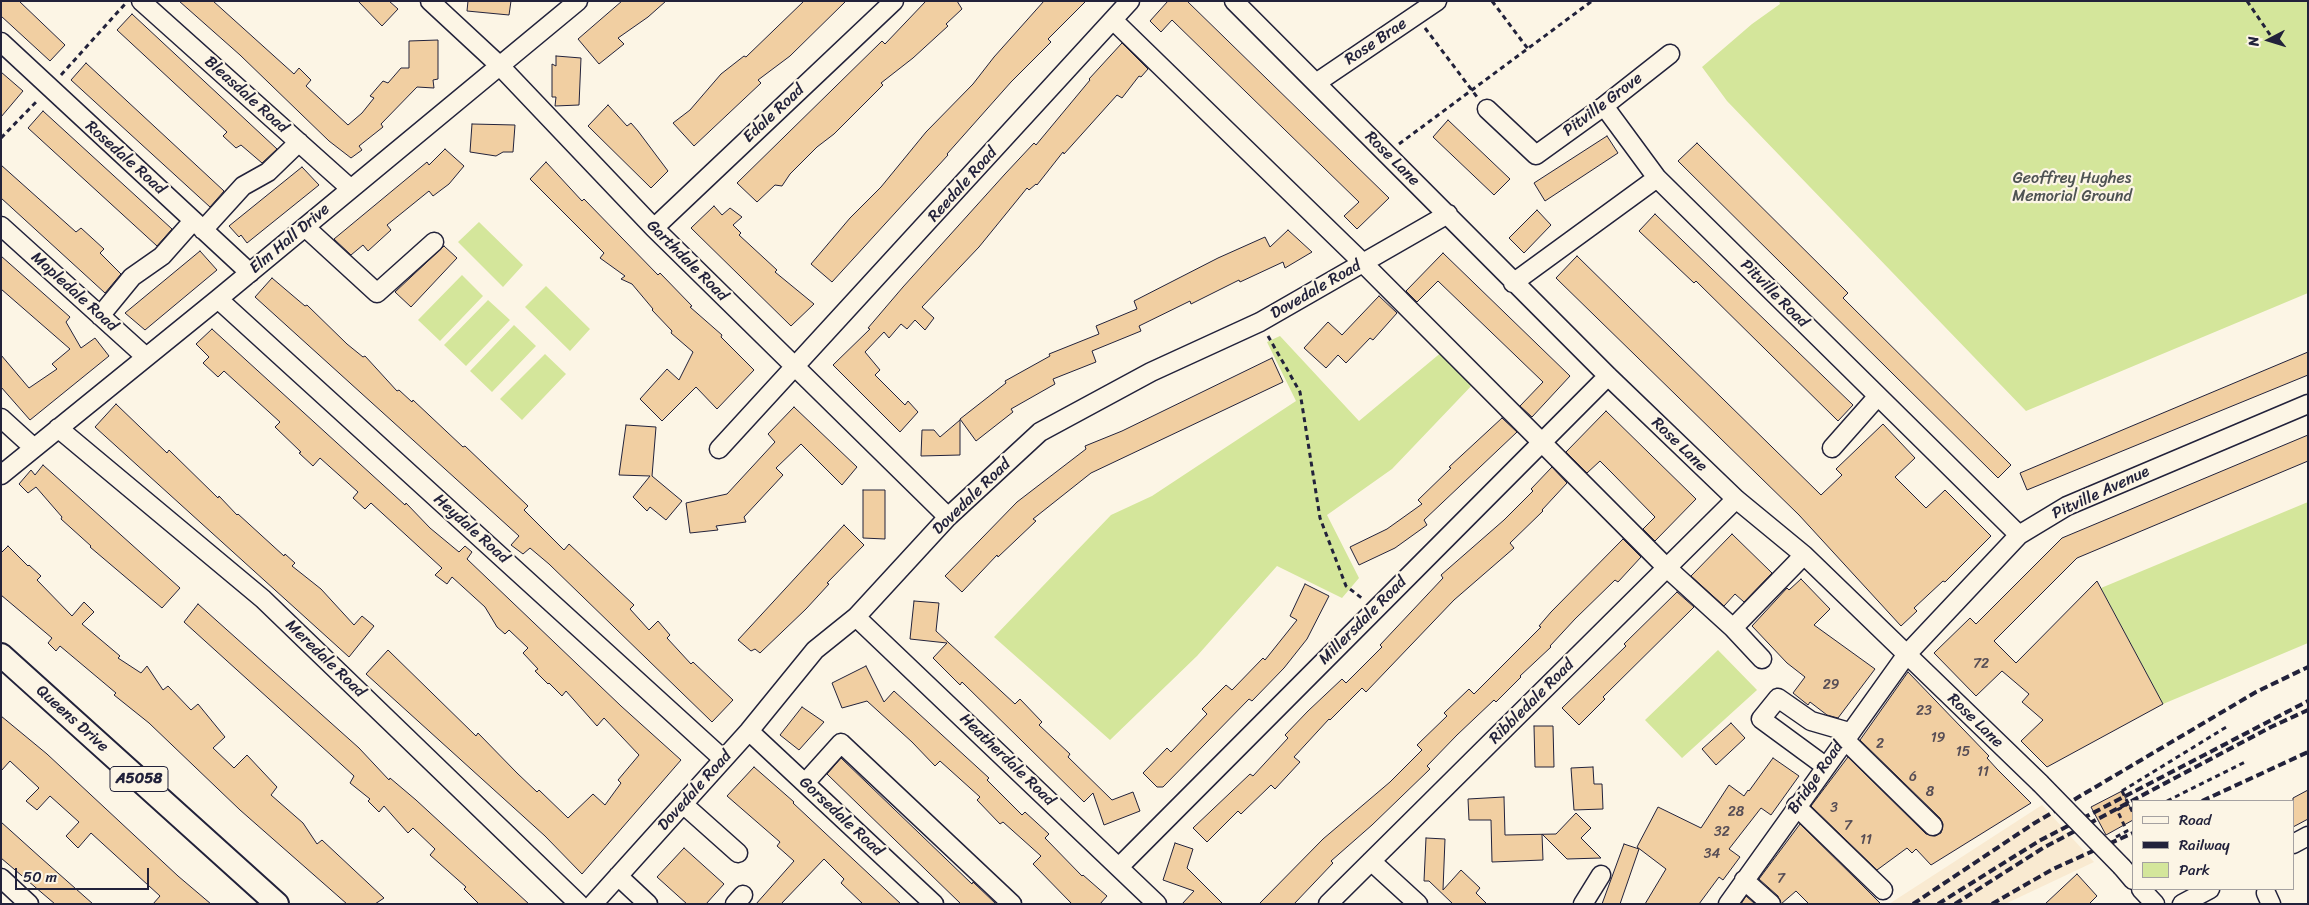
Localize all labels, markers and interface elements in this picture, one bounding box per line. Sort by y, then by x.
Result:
street label: Rose Brae [1341,14,1411,70]
north arrow [2244,15,2294,65]
text: N [2241,35,2266,47]
street label: Bleasdale Road [200,52,292,138]
street label: Pitville Grove [1560,69,1646,141]
street label: Edale Road [739,81,809,147]
street label: Rosedale Road [81,117,169,199]
street label: Rose Lane [1361,128,1423,190]
street label: Reedale Road [924,144,1002,226]
park label: Geoffrey Hughes Memorial Ground [2012,169,2132,207]
street label: Elm Hall Drive [246,200,334,278]
street label: Garthdale Road [642,216,732,306]
street label: Mapledale Road [27,248,121,336]
street label: Dovedale Road [1267,256,1365,324]
street label: Pitville Road [1736,256,1812,332]
street label: Rose Lane [1647,414,1711,476]
street label: Dovedale Road [929,455,1015,539]
street label: Pitville Avenue [2049,462,2153,524]
street label: Heydale Road [429,490,513,568]
street label: Millersdale Road [1315,573,1411,669]
street label: Meredale Road [281,616,369,702]
street label: Ribbledale Road [1486,656,1578,748]
house number: 72 [1973,656,1989,672]
house number: 29 [1823,677,1839,693]
street label: Queens Drive [32,681,112,757]
street label: Rose Lane [1943,690,2007,752]
house number: 23 [1916,703,1932,719]
street label: Heatherdale Road [955,710,1059,810]
house number: 19 [1931,730,1945,746]
house number: 2 [1876,736,1884,752]
street label: Bridge Road [1784,738,1848,818]
house number: 15 [1956,744,1970,760]
street label: Dovedale Road [654,747,736,835]
house number: 11 [1977,764,1989,780]
road number: A5058 [110,766,168,792]
house number: 6 [1909,769,1917,785]
street label: Gorsedale Road [795,773,887,861]
house number: 8 [1926,784,1934,800]
house number: 3 [1830,800,1838,816]
legend [2132,800,2294,890]
house number: 28 [1728,804,1744,820]
text: Road [2179,807,2211,833]
house number: 7 [1844,818,1852,834]
house number: 32 [1714,824,1730,840]
house number: 11 [1860,832,1872,848]
text: Railway [2179,832,2230,858]
house number: 34 [1704,846,1720,862]
text: Park [2179,857,2210,883]
scale bar [18,858,151,890]
text: 50 m [23,864,57,890]
house number: 7 [1777,871,1785,887]

